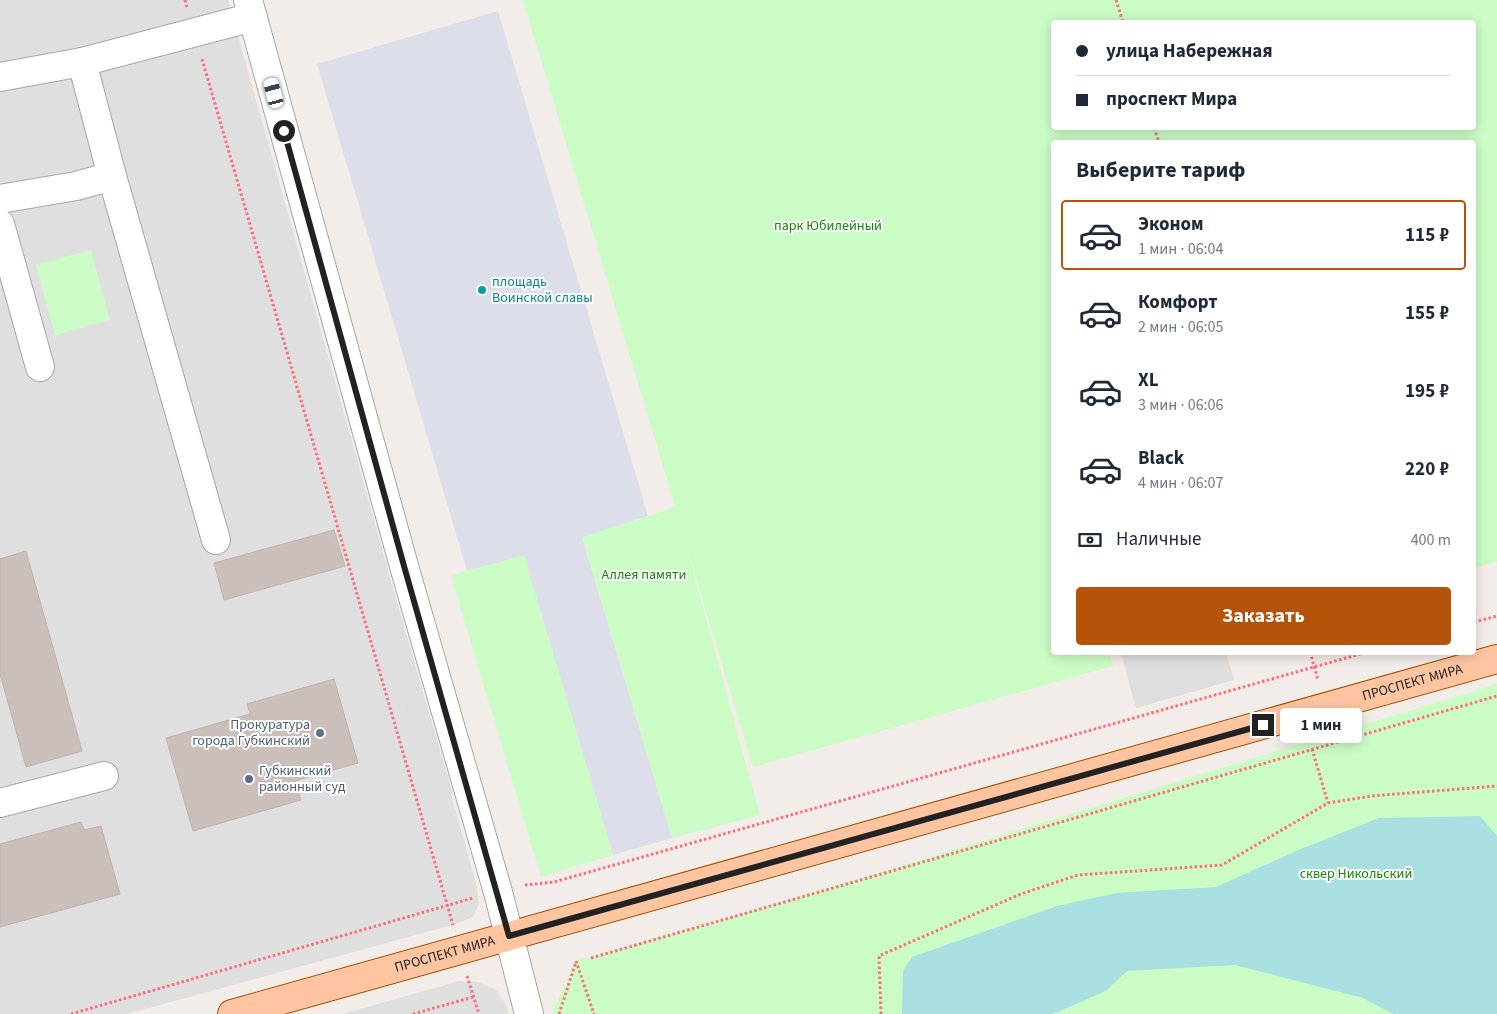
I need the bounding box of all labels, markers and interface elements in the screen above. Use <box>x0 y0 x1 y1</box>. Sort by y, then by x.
text: улица Набережная <box>1106 38 1273 65</box>
car <box>262 77 285 109</box>
text: проспект Мира <box>1106 86 1237 113</box>
route start <box>273 120 295 142</box>
text: Выберите тариф <box>1076 154 1246 186</box>
text: Эконом <box>1138 211 1204 238</box>
icon: car <box>1078 213 1123 258</box>
park label: парк Юбилейный <box>774 216 882 236</box>
text: 115 ₽ <box>1405 222 1449 249</box>
text: 1 мин · 06:04 <box>1138 238 1224 260</box>
place label: площадь Воинской славы <box>492 272 593 308</box>
marker: площадь Воинской славы <box>476 284 488 296</box>
text: Комфорт <box>1138 289 1218 316</box>
icon: car <box>1078 291 1123 336</box>
text: 155 ₽ <box>1405 300 1449 327</box>
text: 2 мин · 06:05 <box>1138 316 1224 338</box>
text: XL <box>1138 367 1159 394</box>
icon: car <box>1078 369 1123 414</box>
text: 195 ₽ <box>1405 378 1449 405</box>
text: 3 мин · 06:06 <box>1138 394 1224 416</box>
text: Black <box>1138 445 1184 472</box>
icon: car <box>1078 447 1123 492</box>
text: 220 ₽ <box>1405 456 1449 483</box>
text: 4 мин · 06:07 <box>1138 472 1224 494</box>
icon: cash <box>1076 526 1104 554</box>
text: Наличные <box>1116 526 1201 553</box>
text: 400 m <box>1411 529 1451 551</box>
park label: Аллея памяти <box>602 565 686 585</box>
button: Заказать <box>1076 587 1451 645</box>
street label: ПРОСПЕКТ МИРА <box>1360 659 1465 706</box>
callout: 1 мин <box>1280 708 1363 742</box>
route end <box>1252 714 1274 736</box>
text: 1 мин <box>1301 714 1341 736</box>
place label: Прокуратура города Губкинский <box>192 715 310 751</box>
marker: Прокуратура города Губкинский <box>314 727 326 739</box>
place label: Губкинский районный суд <box>259 761 346 797</box>
marker: Губкинский районный суд <box>243 773 255 785</box>
park label: сквер Никольский <box>1300 864 1412 884</box>
street label: ПРОСПЕКТ МИРА <box>392 931 498 978</box>

